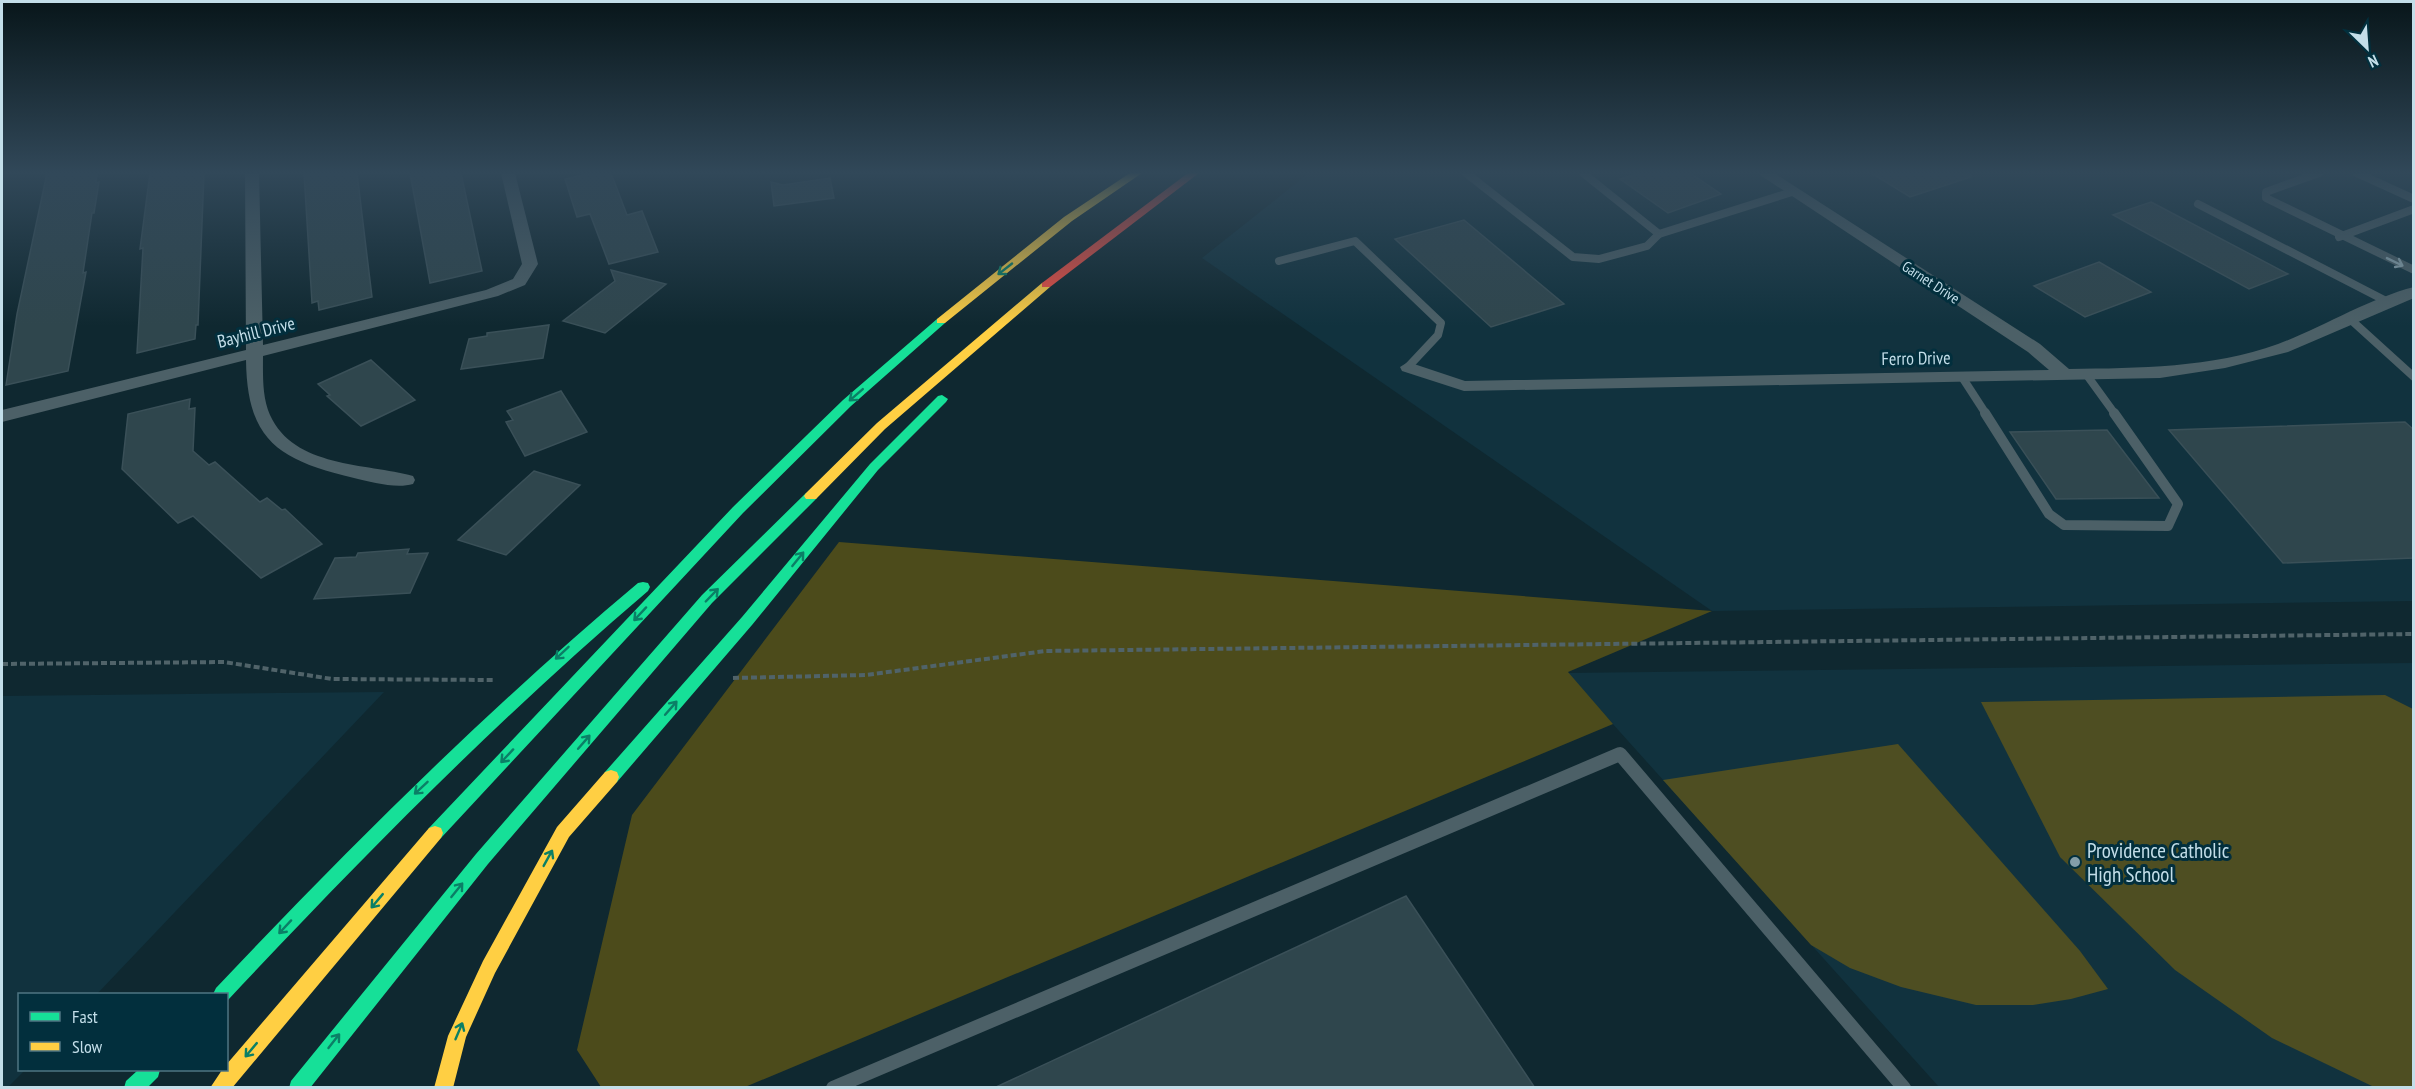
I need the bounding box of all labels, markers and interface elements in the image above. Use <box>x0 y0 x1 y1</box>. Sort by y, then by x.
north arrow <box>2337 18 2397 78</box>
text: N <box>2365 51 2381 72</box>
street label: Garnet Drive <box>1899 256 1963 308</box>
one-way arrow <box>2386 256 2404 268</box>
one-way arrow <box>997 263 1013 276</box>
street label: Bayhill Drive <box>215 311 297 353</box>
street label: Ferro Drive <box>1881 346 1951 370</box>
one-way arrow <box>849 388 864 402</box>
one-way arrow <box>791 552 805 567</box>
one-way arrow <box>705 587 719 602</box>
one-way arrow <box>633 606 647 621</box>
one-way arrow <box>555 646 570 661</box>
one-way arrow <box>664 701 678 716</box>
one-way arrow <box>577 735 591 750</box>
one-way arrow <box>500 749 514 764</box>
one-way arrow <box>413 780 428 795</box>
place label: Providence Catholic High School <box>2087 837 2230 888</box>
one-way arrow <box>542 850 554 867</box>
marker: Providence Catholic High School <box>2068 855 2082 869</box>
one-way arrow <box>450 883 464 898</box>
one-way arrow <box>370 893 383 909</box>
one-way arrow <box>278 920 292 935</box>
legend <box>18 993 228 1071</box>
text: Fast <box>72 1005 98 1028</box>
one-way arrow <box>454 1023 465 1041</box>
one-way arrow <box>328 1034 340 1050</box>
text: Slow <box>72 1035 103 1058</box>
one-way arrow <box>244 1042 257 1058</box>

